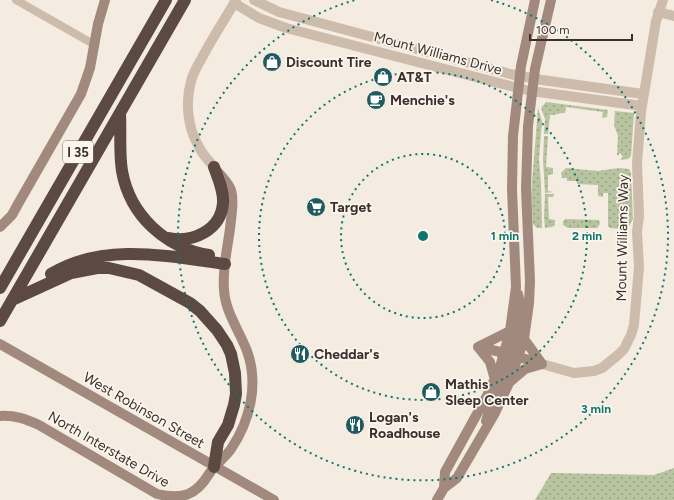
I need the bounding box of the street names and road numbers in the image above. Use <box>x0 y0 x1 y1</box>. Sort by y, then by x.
street label: Mount Williams Drive <box>372 28 504 79</box>
road number: I 35 <box>63 141 93 163</box>
street label: Mount Williams Way <box>613 174 632 302</box>
street label: West Robinson Street <box>80 369 207 452</box>
street label: North Interstate Drive <box>45 408 173 491</box>

